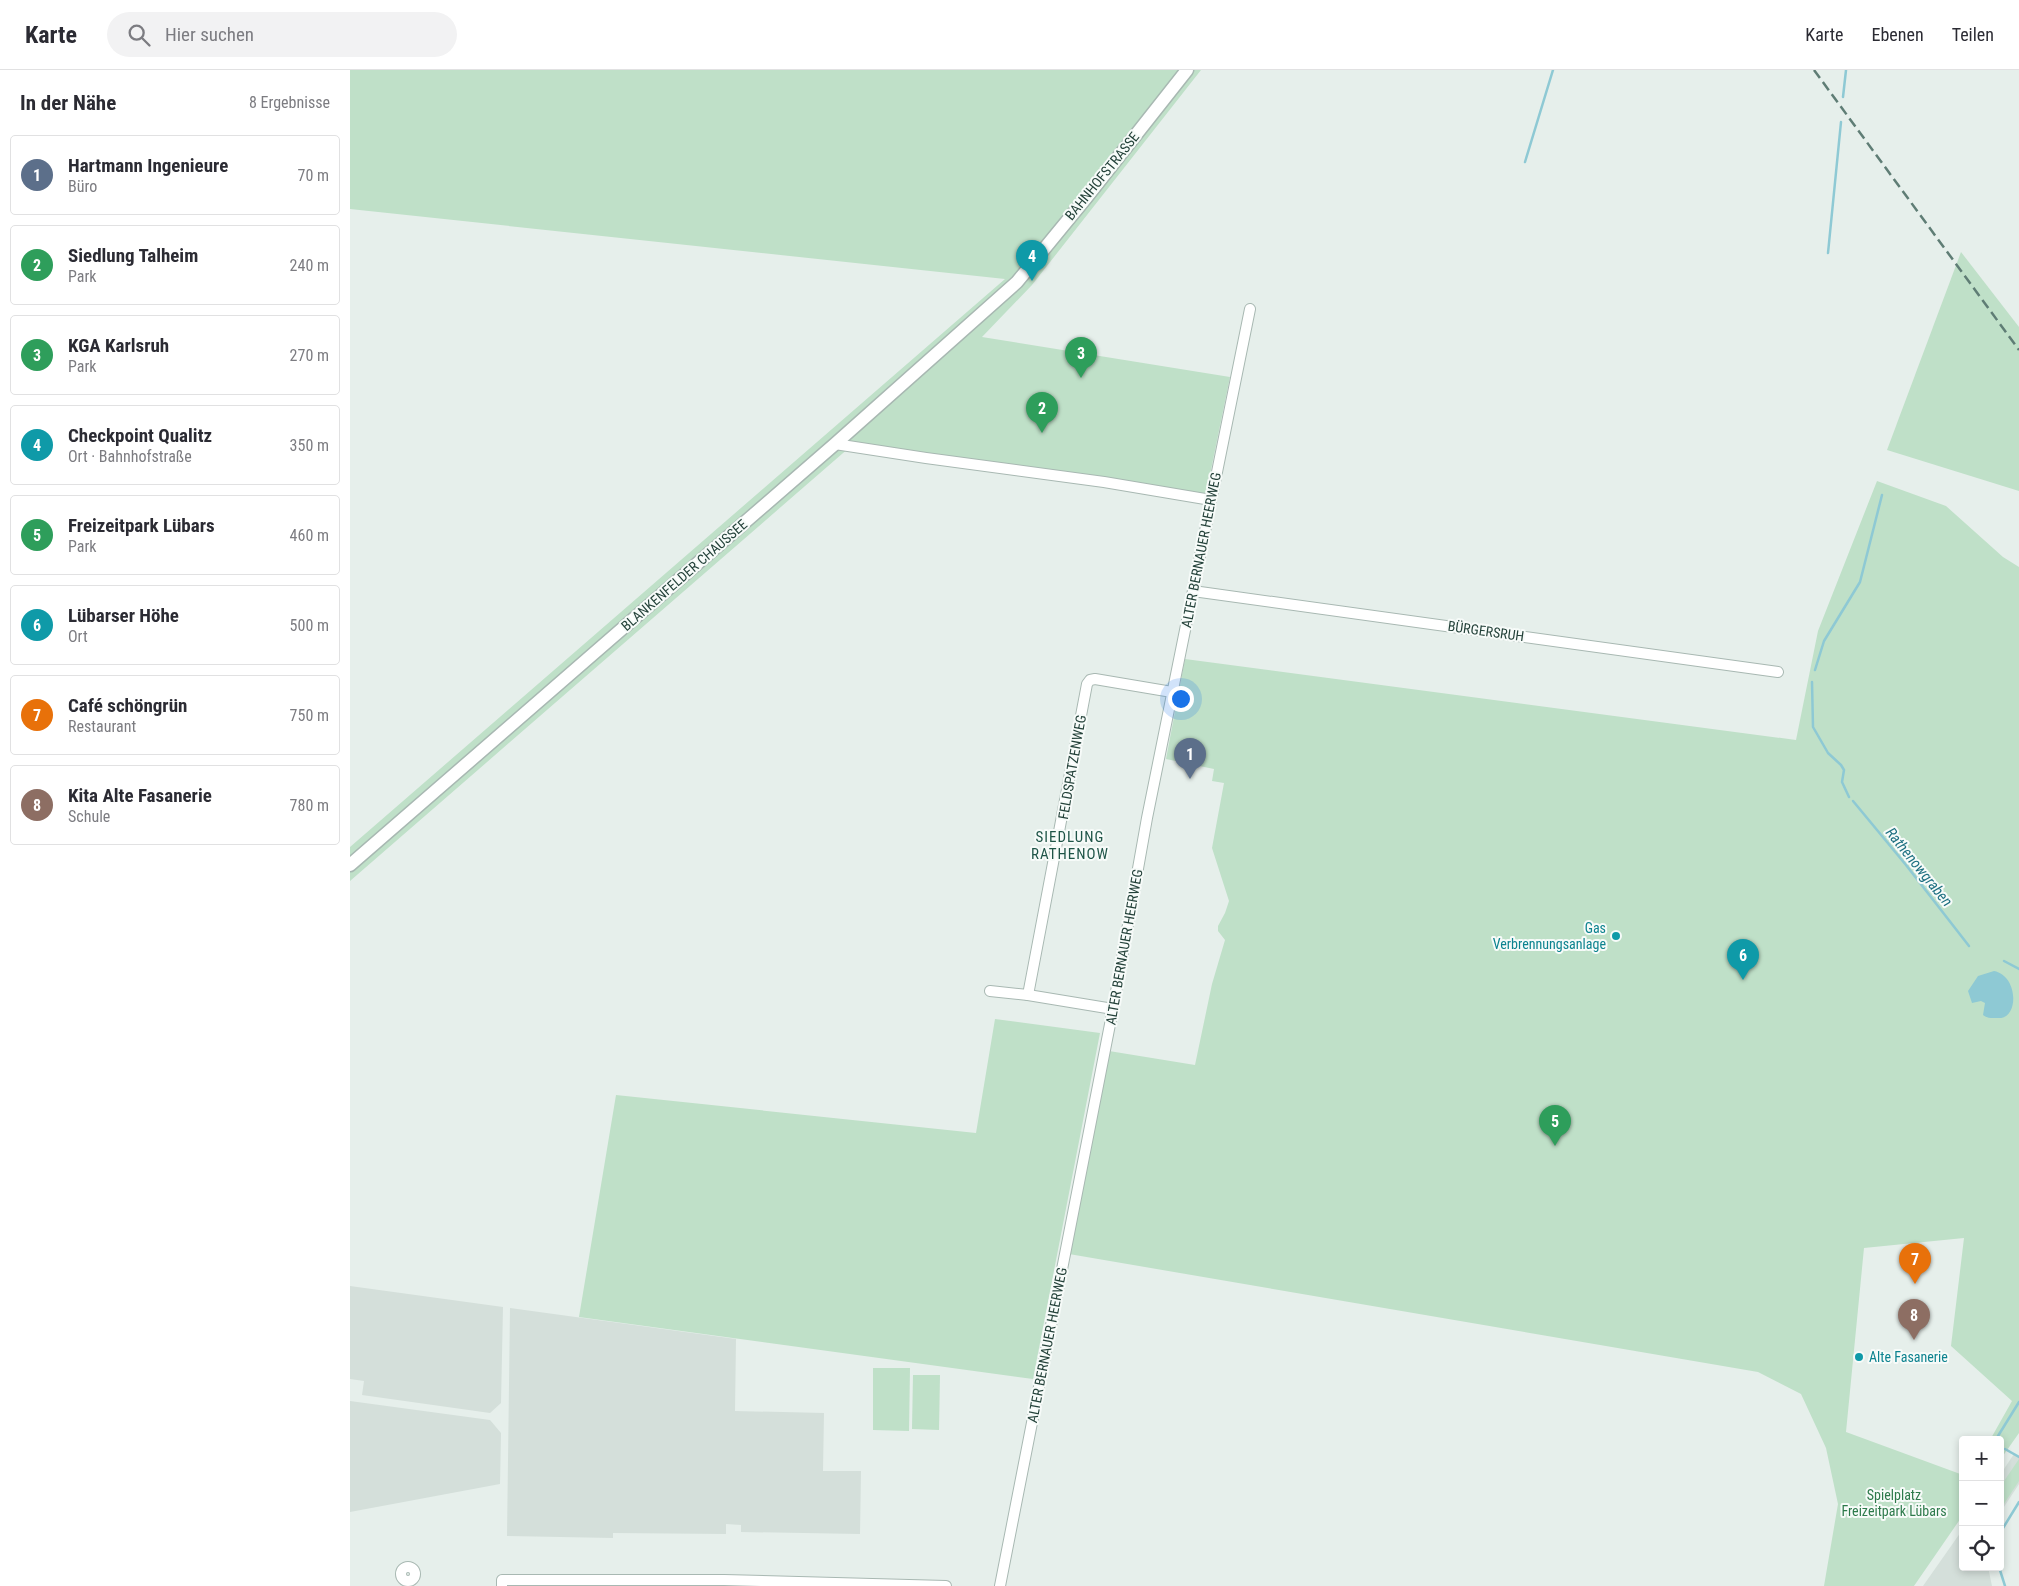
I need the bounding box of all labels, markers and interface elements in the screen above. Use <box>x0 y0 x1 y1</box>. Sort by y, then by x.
search box <box>107 12 457 57</box>
text: Karte <box>25 21 77 49</box>
icon: search <box>125 21 153 49</box>
text: Hier suchen <box>165 23 254 46</box>
text: Karte <box>1805 24 1844 45</box>
text: Ebenen <box>1872 24 1924 45</box>
text: Teilen <box>1952 24 1994 45</box>
text: In der Nähe <box>20 91 116 115</box>
text: 8 Ergebnisse <box>249 93 330 112</box>
street label: BAHNHOFSTRASSE <box>1062 129 1142 223</box>
text: Hartmann Ingenieure <box>68 154 228 177</box>
text: 1 <box>33 166 41 185</box>
text: 70 m <box>297 166 329 185</box>
text: Büro <box>68 177 97 196</box>
pin: 4 <box>1016 240 1048 281</box>
text: Siedlung Talheim <box>68 244 198 267</box>
text: 2 <box>33 256 41 275</box>
text: 240 m <box>290 256 329 275</box>
text: Park <box>68 267 97 286</box>
text: KGA Karlsruh <box>68 334 169 357</box>
pin: 3 <box>1065 337 1097 378</box>
text: 3 <box>33 346 41 365</box>
text: 270 m <box>290 346 329 365</box>
text: Park <box>68 357 97 376</box>
pin: 2 <box>1026 392 1058 433</box>
text: Checkpoint Qualitz <box>68 424 212 447</box>
text: 4 <box>33 436 41 455</box>
text: 350 m <box>290 436 329 455</box>
text: Ort · Bahnhofstraße <box>68 447 192 466</box>
street label: ALTER BERNAUER HEERWEG <box>1178 471 1224 629</box>
text: Freizeitpark Lübars <box>68 514 215 537</box>
street label: BLANKENFELDER CHAUSSEE <box>618 516 750 634</box>
text: 5 <box>33 526 41 545</box>
text: 460 m <box>290 526 329 545</box>
text: Park <box>68 537 97 556</box>
text: Lübarser Höhe <box>68 604 179 627</box>
text: 6 <box>33 616 41 635</box>
text: 500 m <box>290 616 329 635</box>
street label: BÜRGERSRUH <box>1447 618 1525 644</box>
text: Ort <box>68 627 88 646</box>
your location <box>1168 686 1194 712</box>
text: Café schöngrün <box>68 694 187 717</box>
text: 7 <box>33 706 41 725</box>
text: 750 m <box>290 706 329 725</box>
street label: FELDSPATZENWEG <box>1055 714 1089 820</box>
text: Restaurant <box>68 717 136 736</box>
pin: 1 <box>1174 738 1206 779</box>
text: Kita Alte Fasanerie <box>68 784 212 807</box>
text: 8 <box>33 796 41 815</box>
text: 780 m <box>290 796 329 815</box>
text: Schule <box>68 807 110 826</box>
water label: Rathenowgraben <box>1882 824 1956 910</box>
district label: SIEDLUNG RATHENOW <box>1031 828 1109 863</box>
street label: ALTER BERNAUER HEERWEG <box>1102 868 1146 1026</box>
place label: Gas Verbrennungsanlage <box>1493 920 1606 952</box>
marker: Gas Verbrennungsanlage <box>1610 930 1622 942</box>
pin: 6 <box>1727 939 1759 980</box>
pin: 5 <box>1539 1105 1571 1146</box>
pin: 7 <box>1899 1243 1931 1284</box>
street label: ALTER BERNAUER HEERWEG <box>1024 1266 1070 1424</box>
pin: 8 <box>1898 1299 1930 1340</box>
place label: Alte Fasanerie <box>1869 1349 1948 1365</box>
marker: Alte Fasanerie <box>1853 1351 1865 1363</box>
map controls <box>1959 1436 2004 1571</box>
button: + <box>1959 1436 2004 1481</box>
button: − <box>1959 1481 2004 1526</box>
park label: Spielplatz Freizeitpark Lübars <box>1841 1487 1947 1519</box>
button: locate <box>1959 1526 2004 1571</box>

